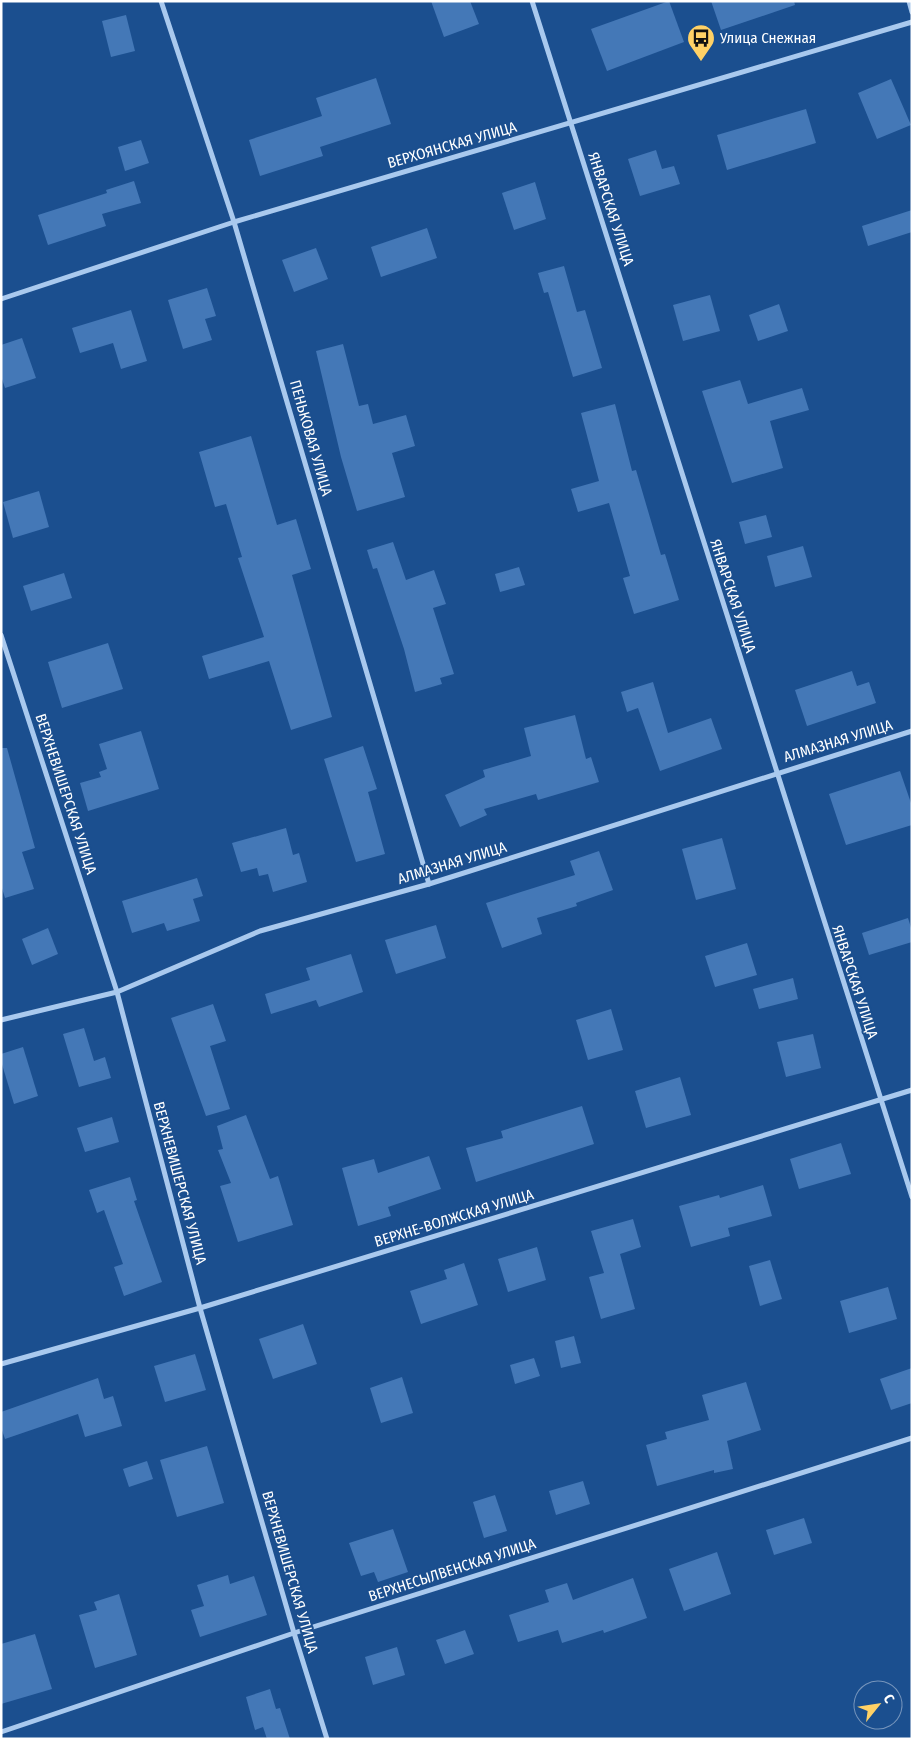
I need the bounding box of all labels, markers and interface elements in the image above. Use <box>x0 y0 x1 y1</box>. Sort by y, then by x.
bus stop icon: Улица Снежная <box>686 23 716 62</box>
place label: Улица Снежная <box>719 29 816 47</box>
street label: ВЕРХОЯНСКАЯ УЛИЦА <box>385 118 519 172</box>
street label: ЯНВАРСКАЯ УЛИЦА <box>584 150 638 268</box>
street label: ПЕНЬКОВАЯ УЛИЦА <box>286 378 336 498</box>
street label: ЯНВАРСКАЯ УЛИЦА <box>706 537 760 655</box>
street label: ВЕРХНЕВИШЕРСКАЯ УЛИЦА <box>32 711 101 877</box>
street label: АЛМАЗНАЯ УЛИЦА <box>781 716 895 766</box>
street label: АЛМАЗНАЯ УЛИЦА <box>395 838 509 888</box>
street label: ЯНВАРСКАЯ УЛИЦА <box>828 923 882 1041</box>
street label: ВЕРХНЕВИШЕРСКАЯ УЛИЦА <box>150 1100 210 1266</box>
street label: ВЕРХНЕ-ВОЛЖСКАЯ УЛИЦА <box>372 1185 536 1251</box>
street label: ВЕРХНЕВИШЕРСКАЯ УЛИЦА <box>258 1489 322 1655</box>
street label: ВЕРХНЕСЫЛВЕНСКАЯ УЛИЦА <box>366 1534 538 1606</box>
north arrow <box>853 1680 903 1730</box>
text: С <box>880 1691 898 1707</box>

